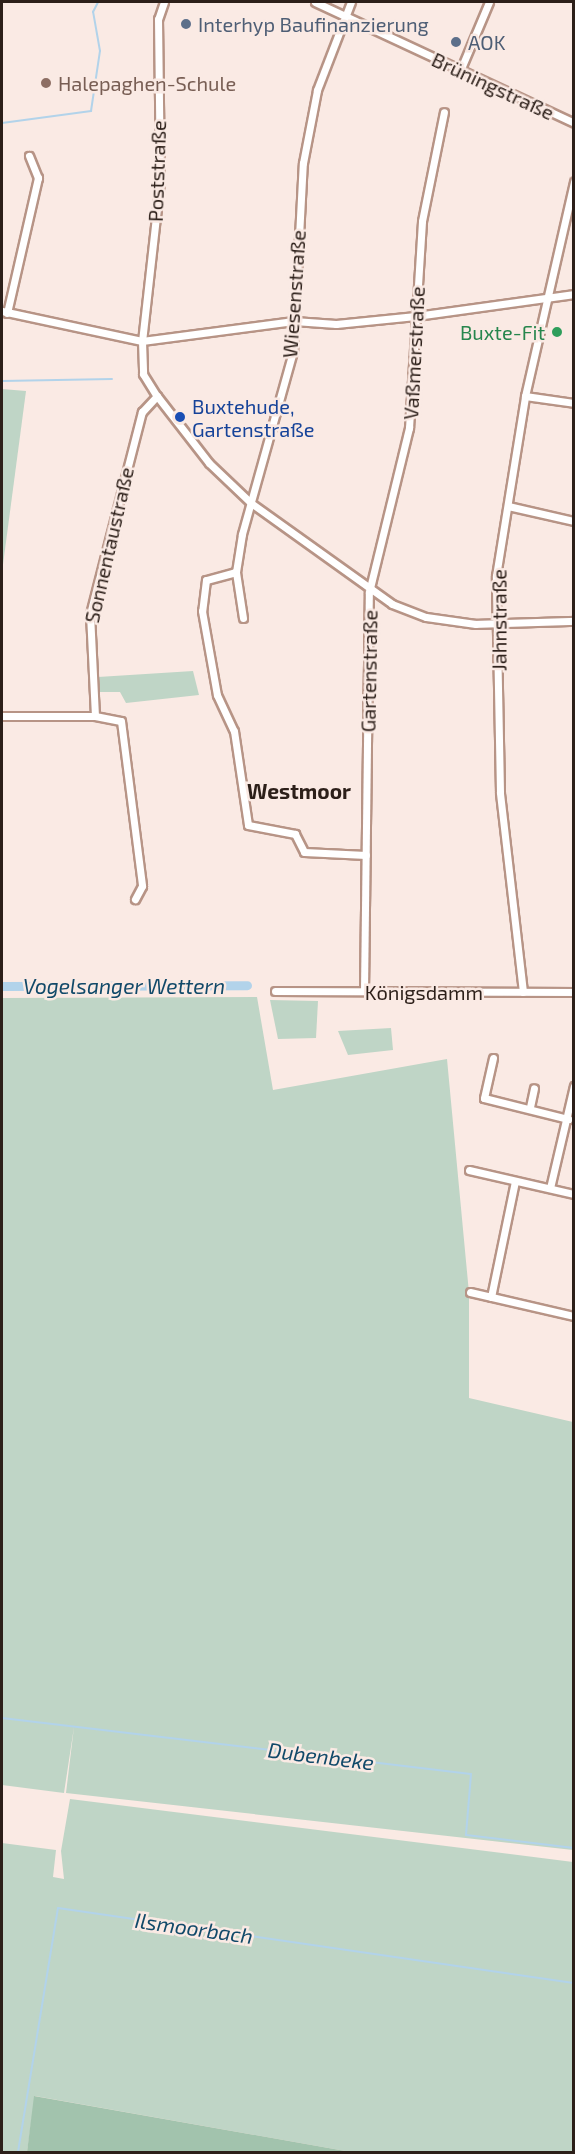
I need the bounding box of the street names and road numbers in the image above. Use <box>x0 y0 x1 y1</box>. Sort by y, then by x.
street label: Brüningstraße <box>428 47 558 125</box>
street label: Poststraße <box>143 120 171 222</box>
street label: Wiesenstraße <box>278 229 310 359</box>
street label: Vaßmerstraße <box>399 286 429 420</box>
street label: Sonnentaustraße <box>79 465 139 625</box>
street label: Jahnstraße <box>487 569 511 671</box>
street label: Gartenstraße <box>356 610 382 732</box>
street label: Königsdamm <box>365 980 483 1004</box>

